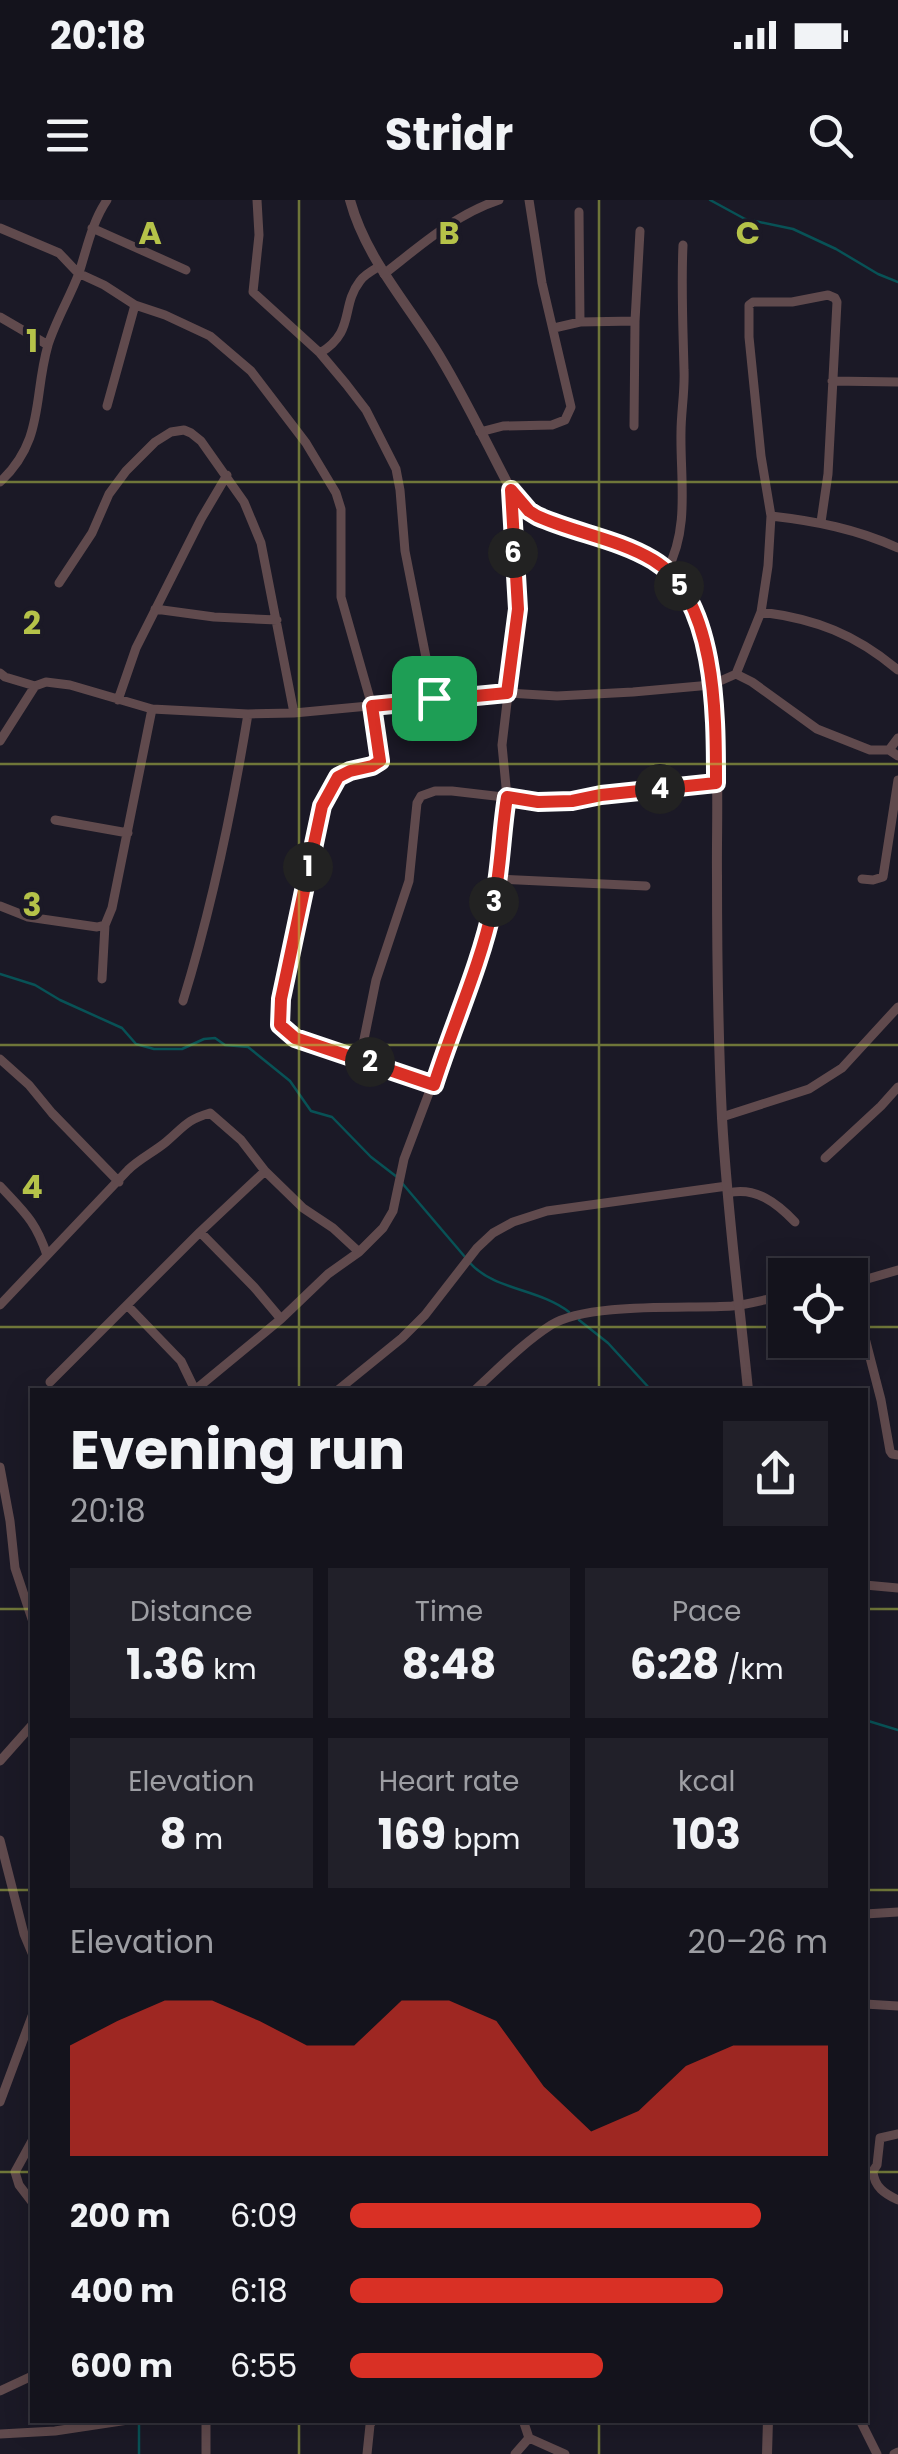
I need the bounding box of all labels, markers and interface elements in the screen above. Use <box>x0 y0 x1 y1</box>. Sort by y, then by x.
text: 20:18 <box>50 9 146 62</box>
text: Stridr <box>385 103 513 166</box>
icon: menu <box>40 108 95 163</box>
icon: search <box>803 108 858 163</box>
text: A <box>138 210 162 255</box>
text: B <box>438 210 460 255</box>
text: C <box>736 210 760 255</box>
text: 1 <box>26 318 38 363</box>
pin: 6 <box>488 528 538 578</box>
text: 6 <box>504 533 522 572</box>
pin: 5 <box>654 561 704 611</box>
text: 5 <box>670 566 688 605</box>
text: 2 <box>23 600 41 645</box>
pin <box>392 656 477 741</box>
icon: arrive <box>407 671 462 726</box>
pin: 4 <box>635 764 685 814</box>
text: 4 <box>651 769 669 808</box>
pin: 1 <box>283 842 333 892</box>
text: 1 <box>303 847 313 886</box>
pin: 3 <box>469 877 519 927</box>
text: 3 <box>22 882 42 927</box>
text: 3 <box>486 882 502 921</box>
pin: 2 <box>345 1037 395 1087</box>
text: 2 <box>362 1042 378 1081</box>
text: 4 <box>21 1164 43 1209</box>
map controls <box>768 1258 868 1358</box>
button: locate <box>768 1258 868 1358</box>
text: Evening run <box>70 1411 405 1488</box>
button: share <box>723 1421 828 1526</box>
text: 20:18 <box>70 1488 146 1533</box>
text: Distance <box>130 1592 253 1631</box>
text: Time <box>415 1592 483 1631</box>
text: Pace <box>672 1592 741 1631</box>
text: 1.36 <box>126 1635 206 1694</box>
text: 8:48 <box>402 1635 496 1694</box>
text: 6:28 <box>630 1635 720 1694</box>
text: km <box>206 1650 257 1689</box>
text: /km <box>720 1650 784 1689</box>
text: Elevation <box>128 1762 254 1801</box>
text: Heart rate <box>379 1762 519 1801</box>
text: kcal <box>678 1762 735 1801</box>
text: 8 <box>160 1805 187 1864</box>
text: 169 <box>378 1805 446 1864</box>
text: 103 <box>672 1805 741 1864</box>
text: m <box>187 1820 223 1859</box>
text: bpm <box>446 1820 520 1859</box>
text: Elevation <box>70 1919 214 1964</box>
text: 20–26 m <box>688 1919 828 1964</box>
text: 200 m <box>70 2193 171 2238</box>
text: 6:09 <box>230 2193 297 2238</box>
text: 400 m <box>70 2268 174 2313</box>
text: 6:18 <box>230 2268 288 2313</box>
text: 600 m <box>70 2343 173 2388</box>
text: 6:55 <box>230 2343 297 2388</box>

